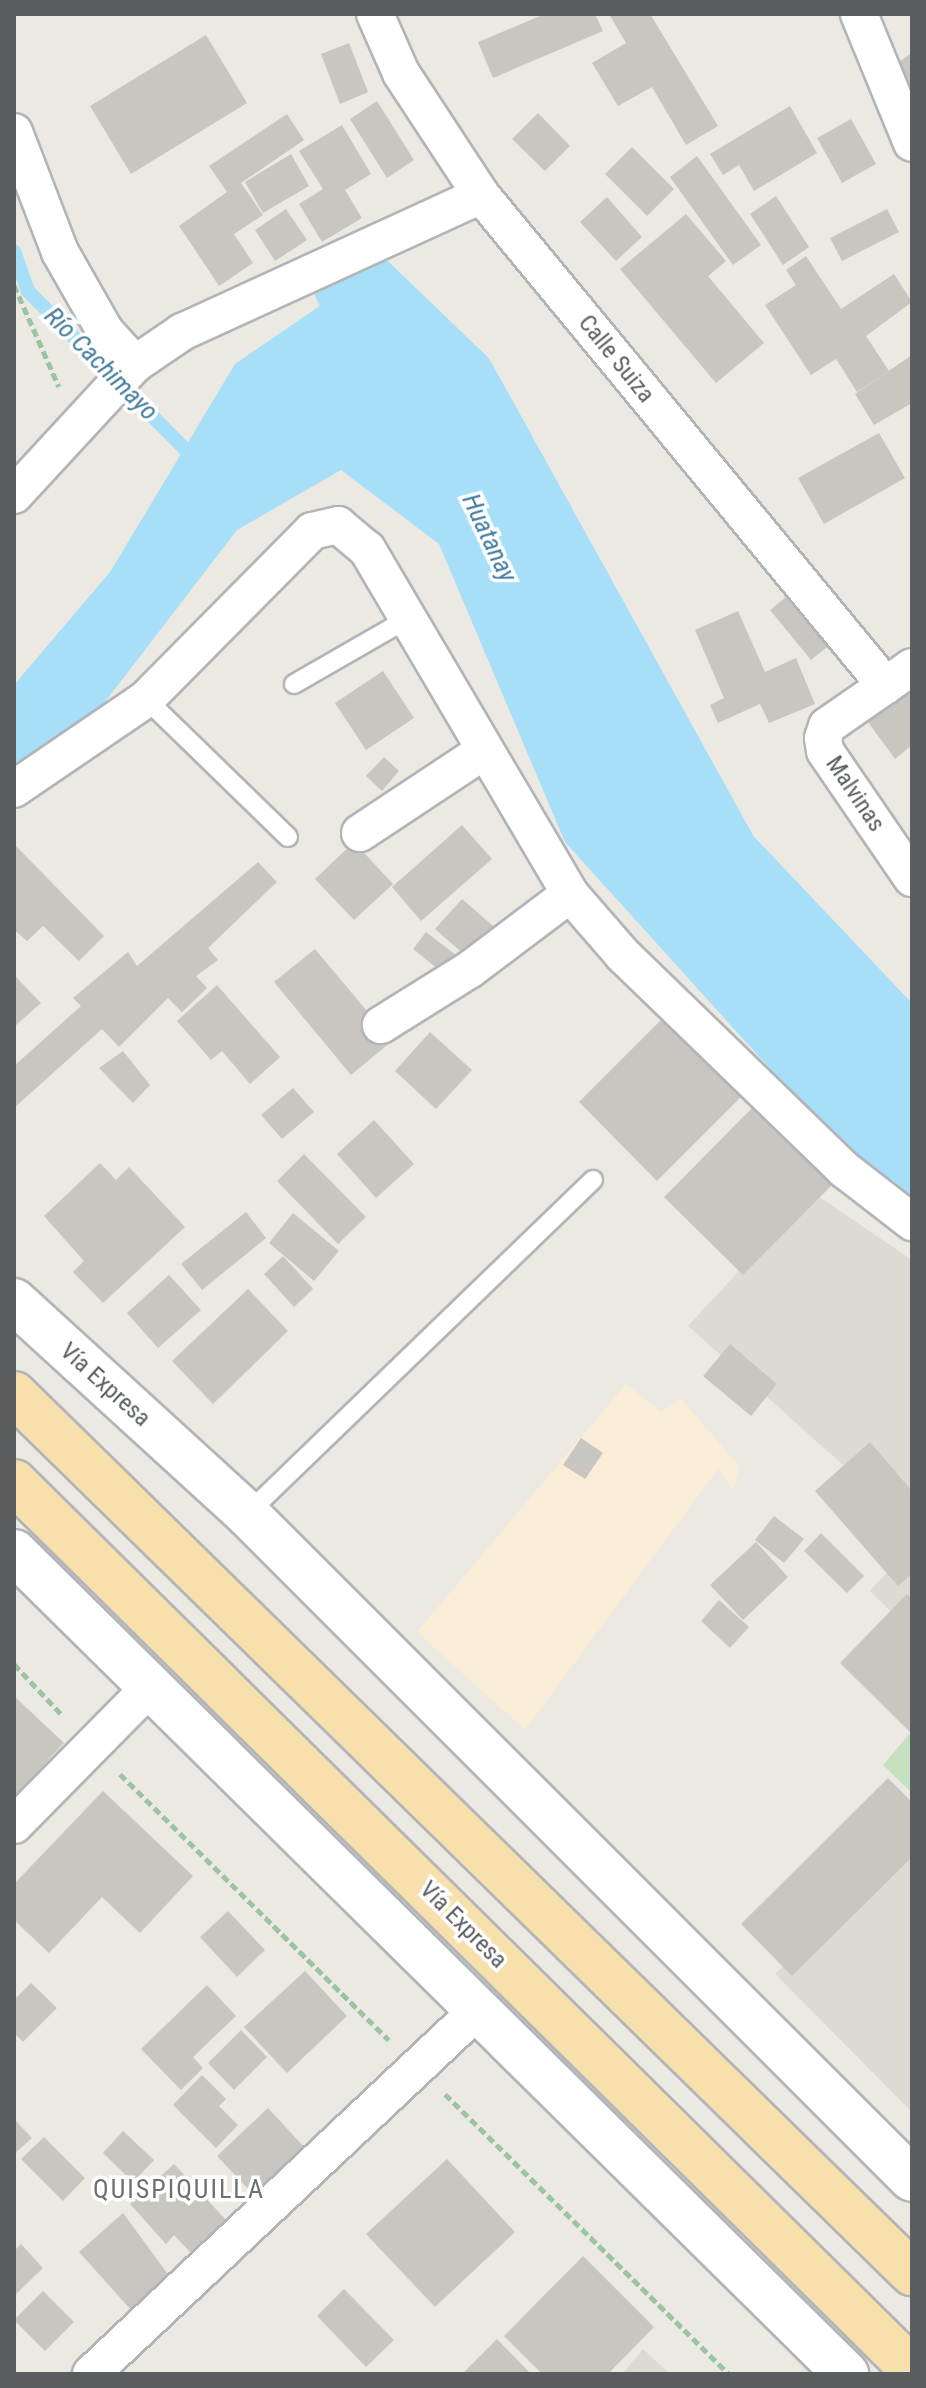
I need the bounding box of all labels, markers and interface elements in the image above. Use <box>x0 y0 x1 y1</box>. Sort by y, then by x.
water label: Río Cachimayo <box>38 301 164 427</box>
street label: Calle Suiza <box>572 309 660 409</box>
water label: Huatanay <box>455 489 523 587</box>
street label: Malvinas <box>819 751 891 837</box>
street label: Vía Expresa <box>54 1337 156 1433</box>
street label: Vía Expresa <box>414 1876 512 1974</box>
district label: QUISPIQUILLA <box>93 2174 265 2206</box>

